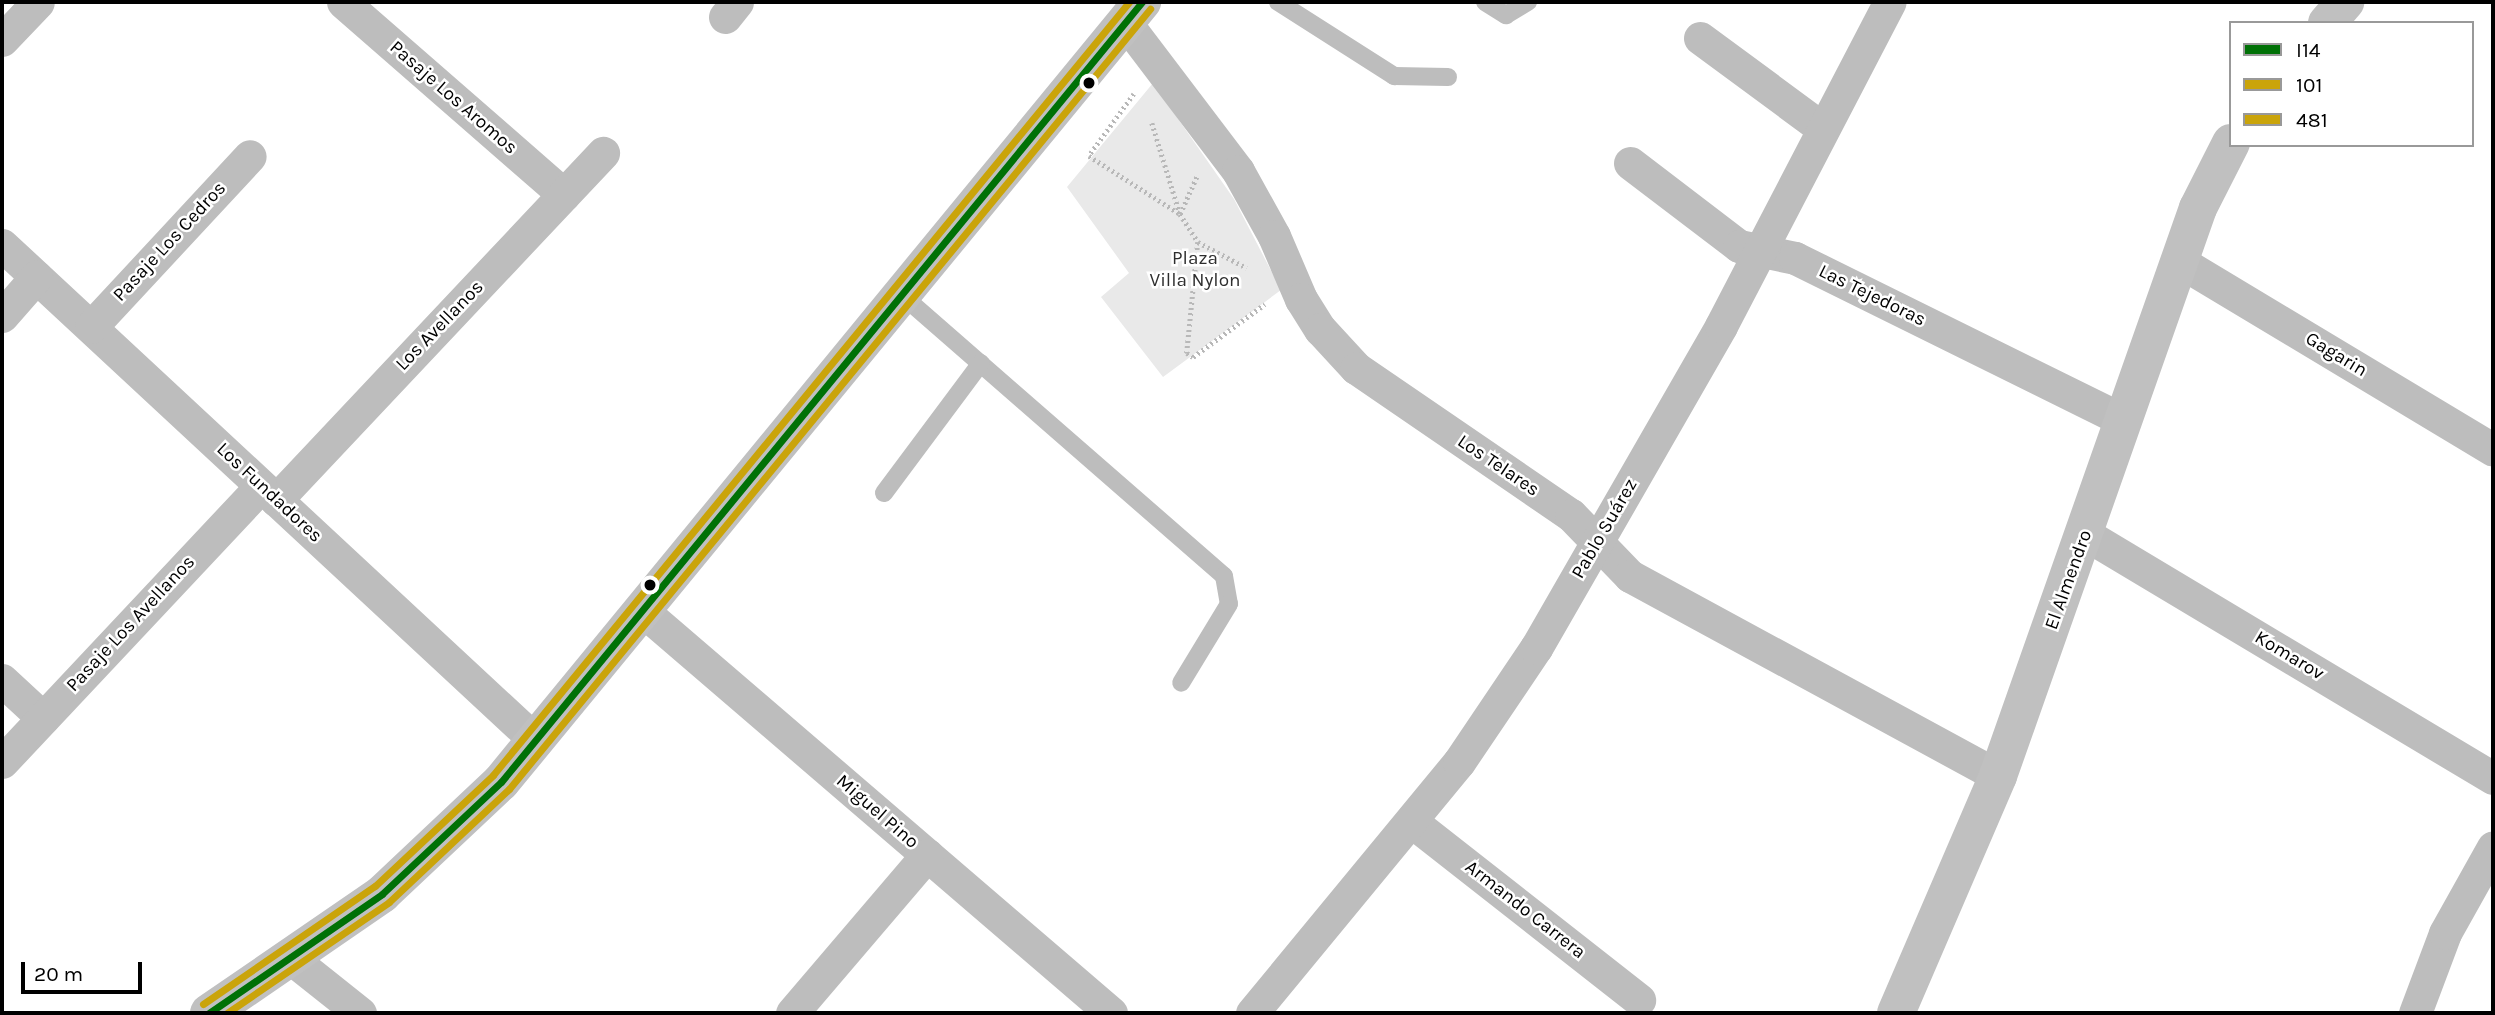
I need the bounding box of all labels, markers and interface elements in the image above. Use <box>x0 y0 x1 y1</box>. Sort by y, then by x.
legend <box>2229 21 2474 147</box>
street label: Pasaje Los Aromos <box>384 36 522 160</box>
text: I14 <box>2296 38 2321 62</box>
text: 101 <box>2296 73 2322 97</box>
unlabelled marker <box>1082 76 1096 90</box>
text: 481 <box>2296 108 2328 132</box>
street label: Pasaje Los Cedros <box>109 177 231 307</box>
park label: Plaza Villa Nylon <box>1150 248 1240 292</box>
street label: Las Tejedoras <box>1815 260 1929 332</box>
street label: Los Avellanos <box>391 276 489 376</box>
street label: Gagarin <box>2301 328 2371 382</box>
street label: Los Telares <box>1453 430 1543 502</box>
street label: Los Fundadores <box>211 438 327 548</box>
street label: Pablo Suárez <box>1567 475 1643 583</box>
street label: El Almendro <box>2040 527 2098 633</box>
street label: Pasaje Los Avellanos <box>62 551 200 697</box>
unlabelled marker <box>643 578 657 592</box>
street label: Komarov <box>2250 626 2328 686</box>
street label: Miguel Pino <box>831 770 923 854</box>
street label: Armando Carrera <box>1460 856 1590 964</box>
scale bar <box>24 948 145 992</box>
text: 20 m <box>34 962 83 986</box>

